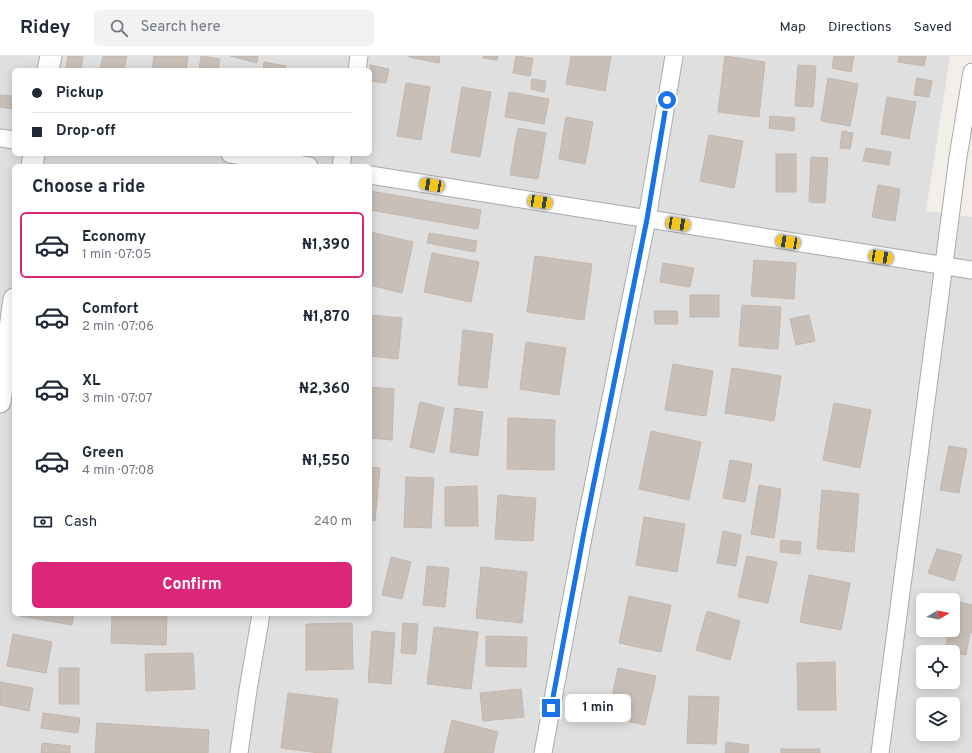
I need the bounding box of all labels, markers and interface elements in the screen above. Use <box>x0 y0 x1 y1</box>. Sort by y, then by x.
search box <box>94 10 374 46</box>
text: Ridey <box>20 16 70 40</box>
icon: search <box>108 17 130 39</box>
text: Search here <box>140 18 221 37</box>
text: Map <box>780 19 806 36</box>
text: Directions <box>828 19 892 36</box>
text: Saved <box>914 19 952 36</box>
text: Pickup <box>56 84 104 103</box>
route start <box>658 91 676 109</box>
text: Drop-off <box>56 122 116 141</box>
text: Choose a ride <box>32 176 145 199</box>
car <box>419 177 445 193</box>
car <box>527 194 553 210</box>
car <box>665 216 691 232</box>
icon: car <box>34 227 70 263</box>
text: Economy <box>82 228 146 247</box>
car <box>775 234 801 250</box>
text: ₦1,390 <box>302 236 350 255</box>
text: 1 min · 07:05 <box>82 247 151 263</box>
car <box>868 249 894 265</box>
icon: car <box>34 299 70 335</box>
text: Comfort <box>82 300 139 319</box>
text: ₦1,870 <box>303 308 350 327</box>
text: 2 min · 07:06 <box>82 319 154 335</box>
icon: car <box>34 371 70 407</box>
text: XL <box>82 372 100 391</box>
text: ₦2,360 <box>299 380 350 399</box>
text: 3 min · 07:07 <box>82 391 153 407</box>
icon: car <box>34 443 70 479</box>
text: Green <box>82 444 124 463</box>
text: ₦1,550 <box>302 452 350 471</box>
text: 4 min · 07:08 <box>82 463 154 479</box>
icon: cash <box>32 511 54 533</box>
text: Cash <box>64 513 97 532</box>
text: 240 m <box>314 514 352 530</box>
button: Confirm <box>32 562 352 608</box>
north arrow <box>916 593 960 637</box>
map controls <box>916 593 960 741</box>
button: locate <box>916 645 960 689</box>
callout: 1 min <box>565 694 631 722</box>
button: layers <box>916 697 960 741</box>
route end <box>542 699 560 717</box>
text: 1 min <box>582 700 614 716</box>

